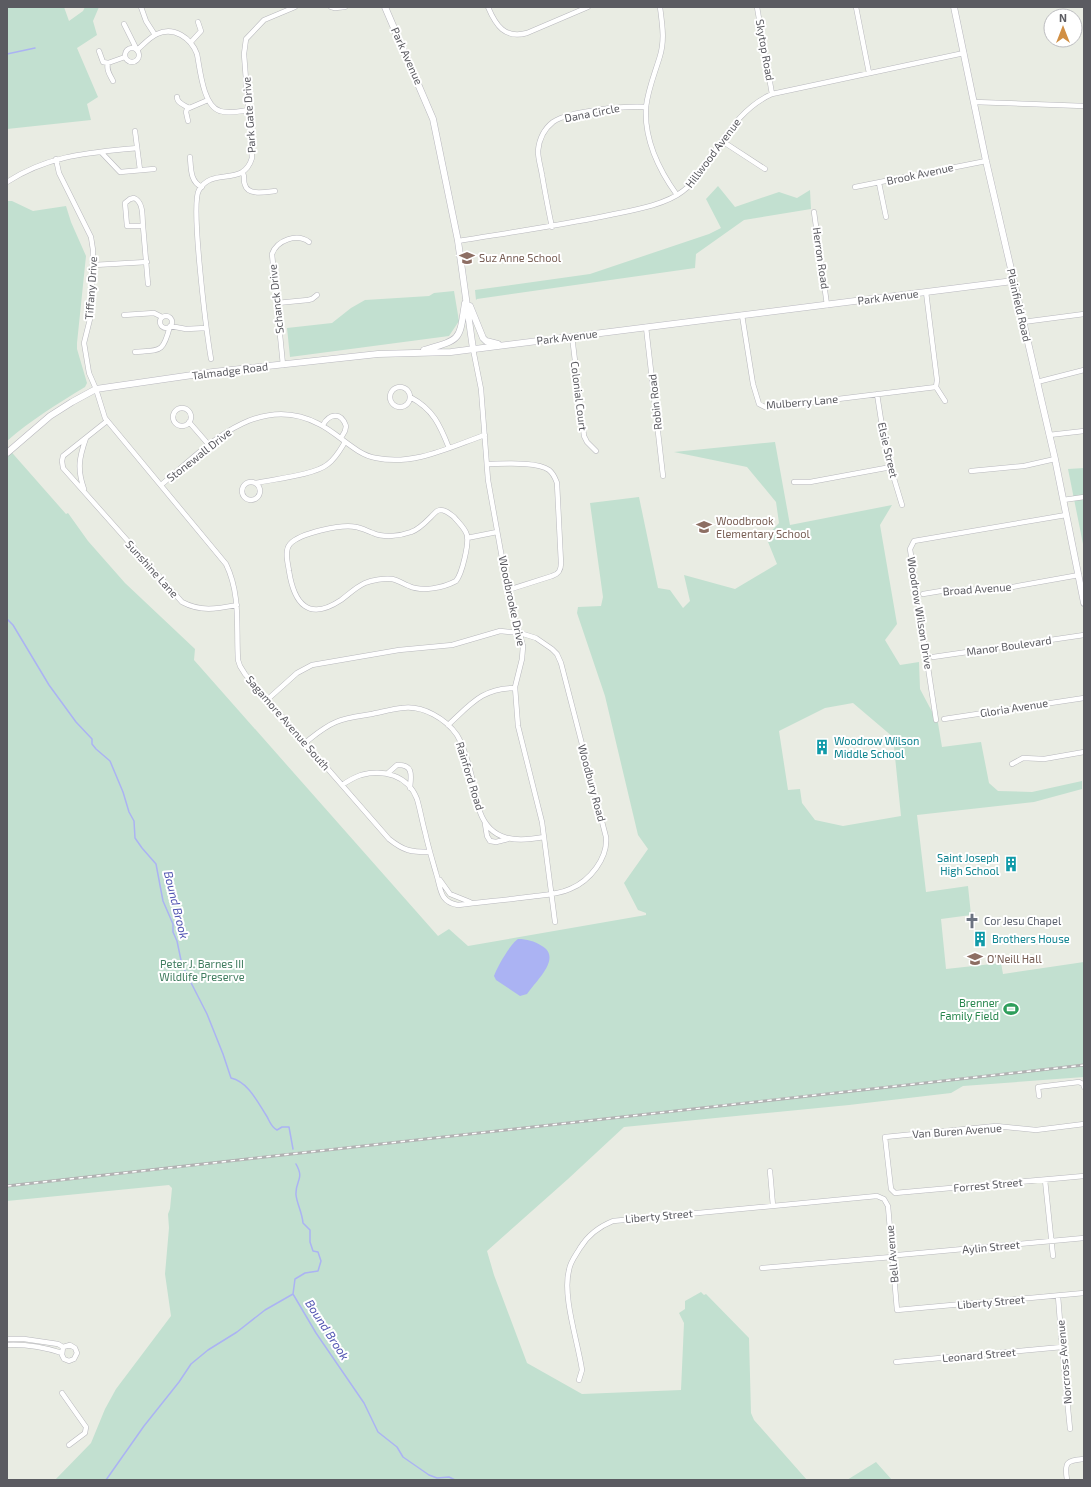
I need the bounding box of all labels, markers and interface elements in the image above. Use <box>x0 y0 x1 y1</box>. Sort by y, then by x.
north arrow <box>1043 8 1083 48</box>
text: N <box>1059 11 1067 24</box>
street label: Skytop Road <box>754 18 777 82</box>
street label: Park Avenue <box>389 25 426 87</box>
street label: Park Gate Drive <box>239 76 258 154</box>
street label: Dana Circle <box>563 101 621 124</box>
street label: Hillwood Avenue <box>682 115 743 190</box>
street label: Brook Avenue <box>885 160 955 187</box>
street label: Herron Road <box>811 226 832 290</box>
school or university icon: Suz Anne School <box>458 249 476 267</box>
place label: Suz Anne School <box>479 251 562 264</box>
street label: Tiffany Drive <box>82 256 99 320</box>
street label: Schanck Drive <box>265 264 286 334</box>
street label: Plainfield Road <box>1005 267 1034 343</box>
street label: Park Avenue <box>857 286 919 307</box>
street label: Park Avenue <box>536 326 598 347</box>
street label: Talmadge Road <box>191 359 269 382</box>
street label: Colonial Court <box>569 360 590 431</box>
street label: Robin Road <box>645 373 664 431</box>
street label: Mulberry Lane <box>765 392 839 411</box>
street label: Elsie Street <box>876 421 901 479</box>
street label: Stonewall Drive <box>164 425 234 484</box>
place label: Woodbrook Elementary School <box>716 514 810 540</box>
school or university icon: Woodbrook Elementary School <box>695 518 713 536</box>
street label: Sunshine Lane <box>123 537 181 600</box>
street label: Woodbrooke Drive <box>497 555 528 647</box>
street label: Woodrow Wilson Drive <box>905 556 936 670</box>
street label: Broad Avenue <box>942 580 1012 597</box>
street label: Manor Boulevard <box>966 633 1052 658</box>
street label: Sagamore Avenue South <box>244 673 333 773</box>
street label: Gloria Avenue <box>979 696 1049 719</box>
place label: Woodrow Wilson Middle School <box>834 734 919 760</box>
building icon: Woodrow Wilson Middle School <box>813 738 831 756</box>
street label: Rainford Road <box>454 740 487 812</box>
street label: Woodbury Road <box>576 743 609 823</box>
place label: Saint Joseph High School <box>937 851 1000 877</box>
building icon: Saint Joseph High School <box>1002 855 1020 873</box>
water label: Bound Brook <box>162 869 192 940</box>
church icon: Cor Jesu Chapel <box>963 912 981 930</box>
place label: Cor Jesu Chapel <box>984 914 1062 927</box>
building icon: Brothers House <box>971 930 989 948</box>
place label: Brothers House <box>992 932 1070 945</box>
school or university icon: O'Neill Hall <box>966 950 984 968</box>
place label: O'Neill Hall <box>987 952 1042 965</box>
park label: Peter J. Barnes III Wildlife Preserve <box>159 957 245 983</box>
place label: Brenner Family Field <box>940 996 1000 1022</box>
sports icon: Brenner Family Field <box>1002 1000 1020 1018</box>
street label: Van Buren Avenue <box>912 1121 1002 1140</box>
street label: Forrest Street <box>953 1175 1023 1194</box>
street label: Liberty Street <box>625 1206 693 1225</box>
street label: Bell Avenue <box>882 1224 901 1284</box>
street label: Aylin Street <box>962 1238 1020 1255</box>
street label: Liberty Street <box>957 1292 1025 1311</box>
water label: Bound Brook <box>303 1297 353 1362</box>
street label: Norcross Avenue <box>1053 1319 1074 1405</box>
street label: Leonard Street <box>942 1345 1016 1364</box>

